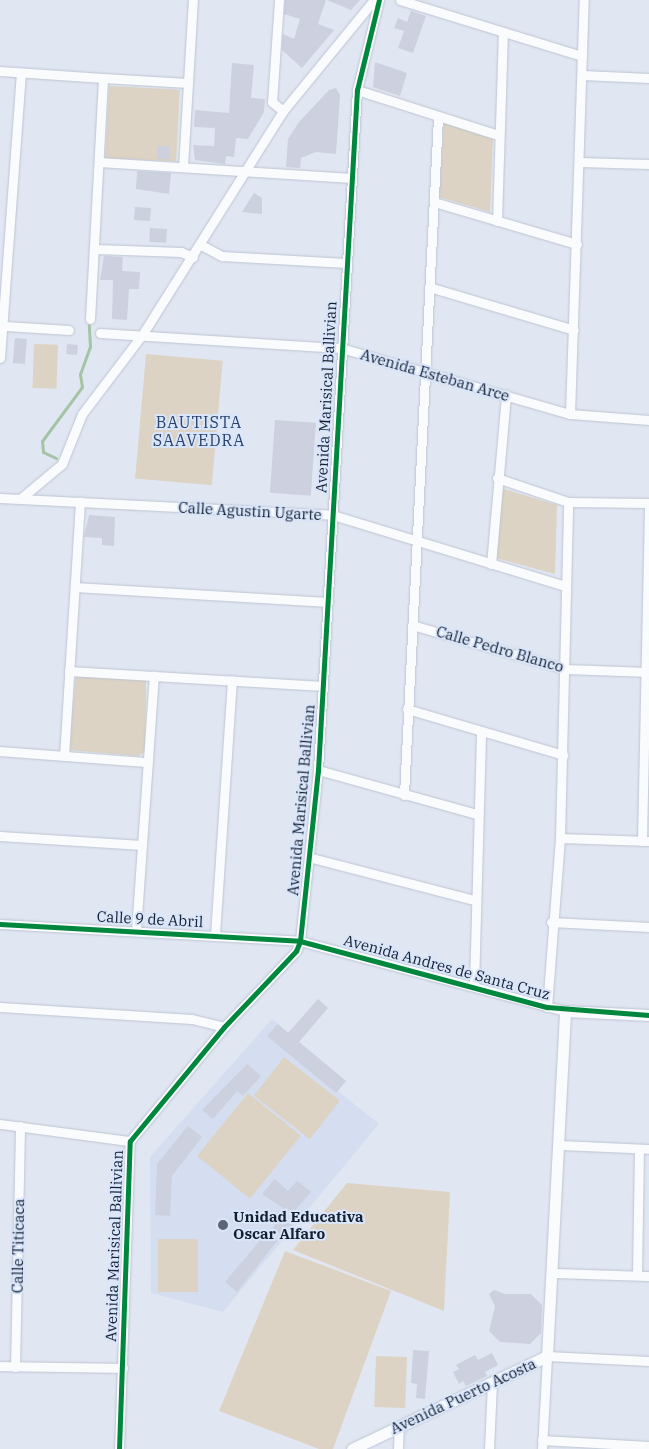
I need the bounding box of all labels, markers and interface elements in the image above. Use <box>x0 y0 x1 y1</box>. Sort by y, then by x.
street label: Avenida Marisical Ballivian <box>312 301 340 493</box>
street label: Avenida Esteban Arce <box>358 345 512 405</box>
district label: BAUTISTA SAAVEDRA <box>152 412 246 450</box>
street label: Calle Agustin Ugarte <box>178 498 322 524</box>
street label: Calle Pedro Blanco <box>434 622 566 676</box>
street label: Avenida Marisical Ballivian <box>284 704 318 896</box>
street label: Calle 9 de Abril <box>96 907 204 931</box>
street label: Avenida Andres de Santa Cruz <box>342 931 552 1003</box>
street label: Avenida Marisical Ballivian <box>102 1150 126 1342</box>
street label: Calle Titicaca <box>8 1199 28 1293</box>
place label: Unidad Educativa Oscar Alfaro <box>233 1207 363 1242</box>
marker: Unidad Educativa Oscar Alfaro <box>217 1219 229 1231</box>
street label: Avenida Puerto Acosta <box>387 1354 539 1438</box>

